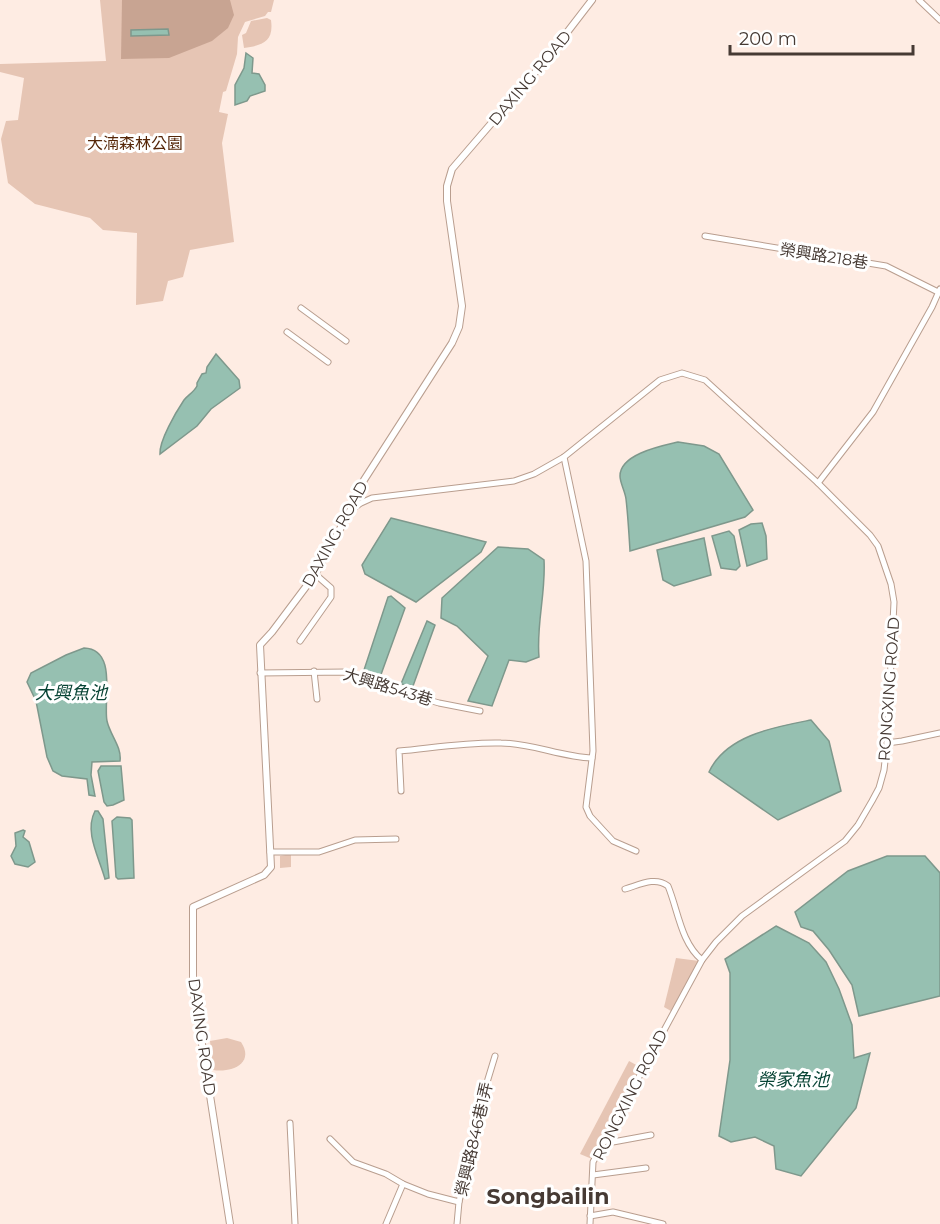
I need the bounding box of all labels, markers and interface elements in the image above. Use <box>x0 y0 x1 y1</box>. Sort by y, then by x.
scale bar <box>730 18 913 56</box>
street label: DAXING ROAD <box>485 27 575 129</box>
text: 200 m <box>739 28 797 50</box>
park label: 大湳森林公園 <box>87 134 183 153</box>
street label: 榮興路218巷 <box>779 240 869 272</box>
street label: DAXING ROAD <box>298 478 372 590</box>
street label: RONGXING ROAD <box>874 616 904 762</box>
street label: 大興路543巷 <box>341 664 435 710</box>
water label: 大興魚池 <box>35 682 109 704</box>
street label: DAXING ROAD <box>184 977 220 1097</box>
street label: RONGXING ROAD <box>589 1026 671 1164</box>
water label: 榮家魚池 <box>757 1069 831 1091</box>
street label: 榮興路846巷1弄 <box>452 1080 496 1198</box>
district label: Songbailin <box>487 1183 609 1210</box>

